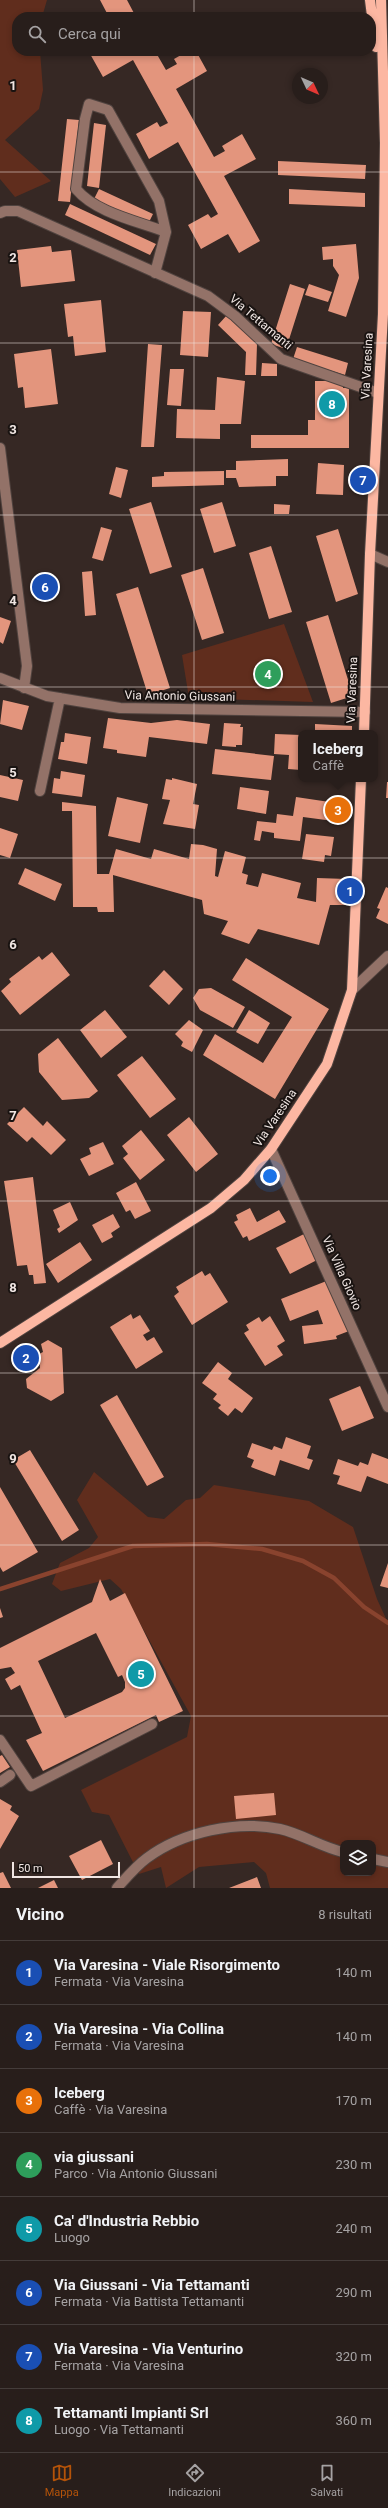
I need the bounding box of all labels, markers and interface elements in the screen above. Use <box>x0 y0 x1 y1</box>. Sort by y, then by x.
search box <box>12 12 376 56</box>
icon: search <box>26 23 48 45</box>
text: Cerca qui <box>58 25 121 43</box>
north arrow <box>292 68 328 104</box>
text: 1 <box>9 78 17 93</box>
text: 2 <box>9 250 17 265</box>
street label: Via Tettamanti <box>227 292 295 352</box>
street label: Via Varesina <box>358 332 376 400</box>
pin: 8 <box>319 389 345 419</box>
text: 3 <box>9 422 17 437</box>
pin: 7 <box>350 465 376 495</box>
pin: 6 <box>32 572 58 602</box>
text: 4 <box>9 593 17 608</box>
street label: Via Varesina <box>344 657 360 723</box>
pin: 4 <box>255 659 281 689</box>
street label: Via Antonio Giussani <box>125 688 236 704</box>
popup <box>298 730 378 782</box>
text: Iceberg <box>313 740 363 758</box>
text: Caffè <box>313 758 344 773</box>
text: 5 <box>9 765 17 780</box>
pin: 3 <box>325 795 351 825</box>
pin: 1 <box>337 876 363 906</box>
text: 6 <box>9 937 17 952</box>
street label: Via Varesina <box>251 1087 299 1149</box>
text: 7 <box>9 1108 17 1123</box>
your location <box>260 1166 280 1186</box>
street label: Via Villa Giovio <box>319 1234 365 1312</box>
text: 8 <box>9 1280 17 1295</box>
pin: 2 <box>13 1343 39 1373</box>
text: 9 <box>9 1451 17 1466</box>
pin: 5 <box>128 1659 154 1689</box>
map controls <box>340 1840 376 1876</box>
button: layers <box>340 1840 376 1876</box>
scale bar <box>12 1860 120 1879</box>
text: 50 m <box>18 1862 43 1875</box>
text: Vicino <box>16 1904 64 1924</box>
text: 8 risultati <box>318 1907 372 1922</box>
text: Via Varesina - Viale Risorgimento <box>54 1956 280 1974</box>
text: 1 <box>25 1965 33 1980</box>
text: 140 m <box>335 1965 372 1980</box>
text: Fermata · Via Varesina <box>54 1974 184 1989</box>
text: Via Varesina - Via Collina <box>54 2020 224 2038</box>
text: 2 <box>25 2029 33 2044</box>
text: 140 m <box>335 2029 372 2044</box>
text: Fermata · Via Varesina <box>54 2038 184 2053</box>
text: Iceberg <box>54 2084 105 2102</box>
text: 3 <box>25 2093 33 2108</box>
text: 170 m <box>335 2093 372 2108</box>
text: Caffè · Via Varesina <box>54 2102 167 2117</box>
text: via giussani <box>54 2148 134 2166</box>
text: 4 <box>25 2157 33 2172</box>
text: 230 m <box>335 2157 372 2172</box>
text: Parco · Via Antonio Giussani <box>54 2166 217 2181</box>
text: Ca' d'Industria Rebbio <box>54 2212 199 2230</box>
text: 5 <box>25 2221 33 2236</box>
text: 240 m <box>335 2221 372 2236</box>
text: Luogo <box>54 2230 90 2245</box>
text: Via Giussani - Via Tettamanti <box>54 2276 250 2294</box>
text: 6 <box>25 2285 33 2300</box>
text: 290 m <box>335 2285 372 2300</box>
text: Fermata · Via Battista Tettamanti <box>54 2294 244 2309</box>
text: Via Varesina - Via Venturino <box>54 2340 243 2358</box>
text: 7 <box>25 2349 33 2364</box>
text: 320 m <box>335 2349 372 2364</box>
text: Fermata · Via Varesina <box>54 2358 184 2373</box>
text: Tettamanti Impianti Srl <box>54 2404 209 2422</box>
text: 8 <box>25 2413 33 2428</box>
text: 360 m <box>335 2413 372 2428</box>
text: Luogo · Via Tettamanti <box>54 2422 184 2437</box>
tab: Mappa <box>45 2462 79 2499</box>
tab: Indicazioni <box>168 2462 221 2499</box>
tab: Salvati <box>311 2462 343 2499</box>

